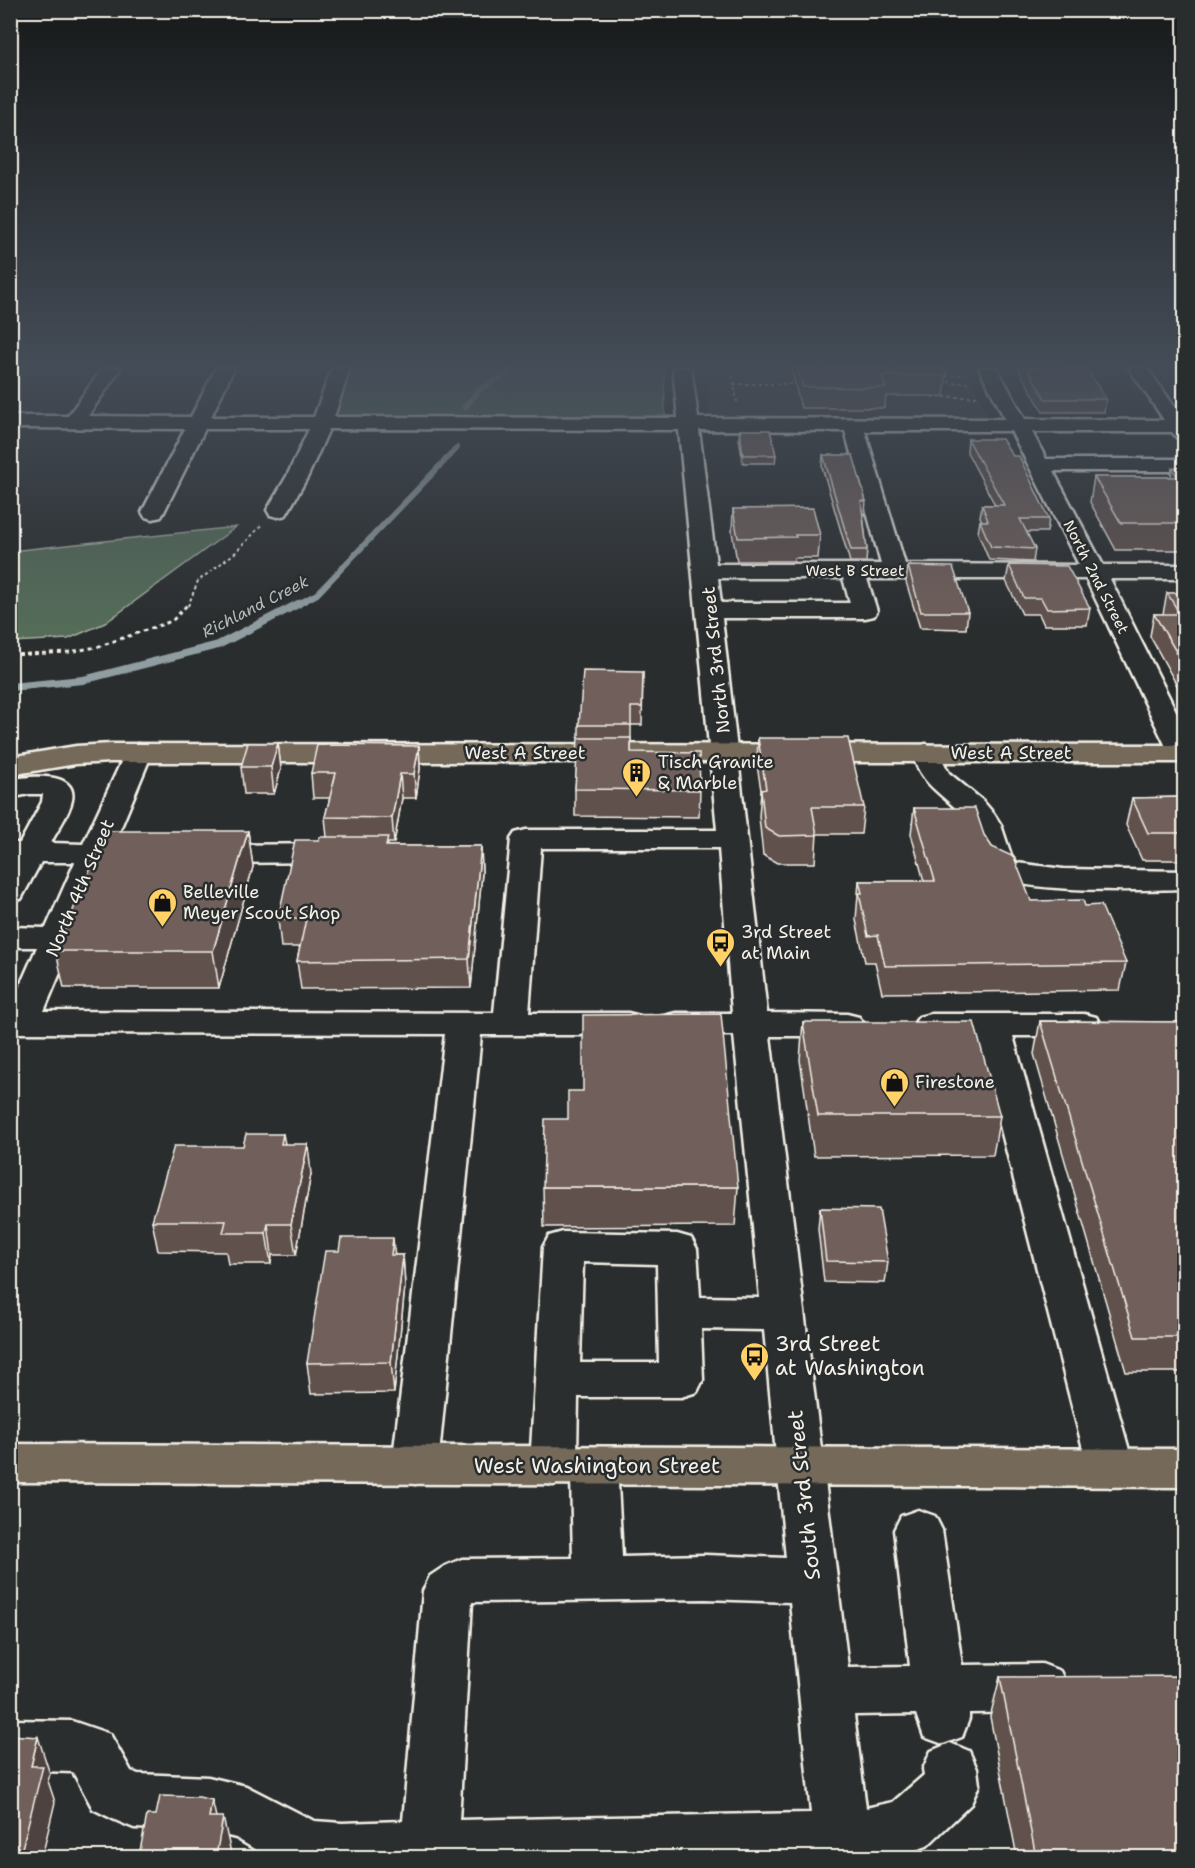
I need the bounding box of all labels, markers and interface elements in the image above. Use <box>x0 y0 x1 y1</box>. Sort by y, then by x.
street label: North 2nd Street <box>1059 517 1133 637</box>
street label: West B Street <box>806 561 905 581</box>
water label: Richland Creek <box>198 570 312 642</box>
street label: North 3rd Street <box>696 585 736 735</box>
street label: West A Street <box>464 741 586 765</box>
street label: West A Street <box>950 741 1072 765</box>
place label: Tisch Granite & Marble <box>658 750 774 795</box>
building icon: Tisch Granite & Marble <box>621 756 653 798</box>
street label: North 4th Street <box>40 815 120 961</box>
place label: Belleville Meyer Scout Shop <box>183 880 340 925</box>
shop icon: Belleville Meyer Scout Shop <box>146 886 178 928</box>
place label: 3rd Street at Main <box>741 920 831 965</box>
bus stop icon: 3rd Street at Main <box>704 926 736 968</box>
shop icon: Firestone <box>878 1066 910 1108</box>
place label: Firestone <box>915 1070 995 1094</box>
place label: 3rd Street at Washington <box>775 1330 925 1382</box>
bus stop icon: 3rd Street at Washington <box>738 1340 770 1382</box>
street label: South 3rd Street <box>781 1409 827 1581</box>
street label: West Washington Street <box>474 1452 720 1480</box>

